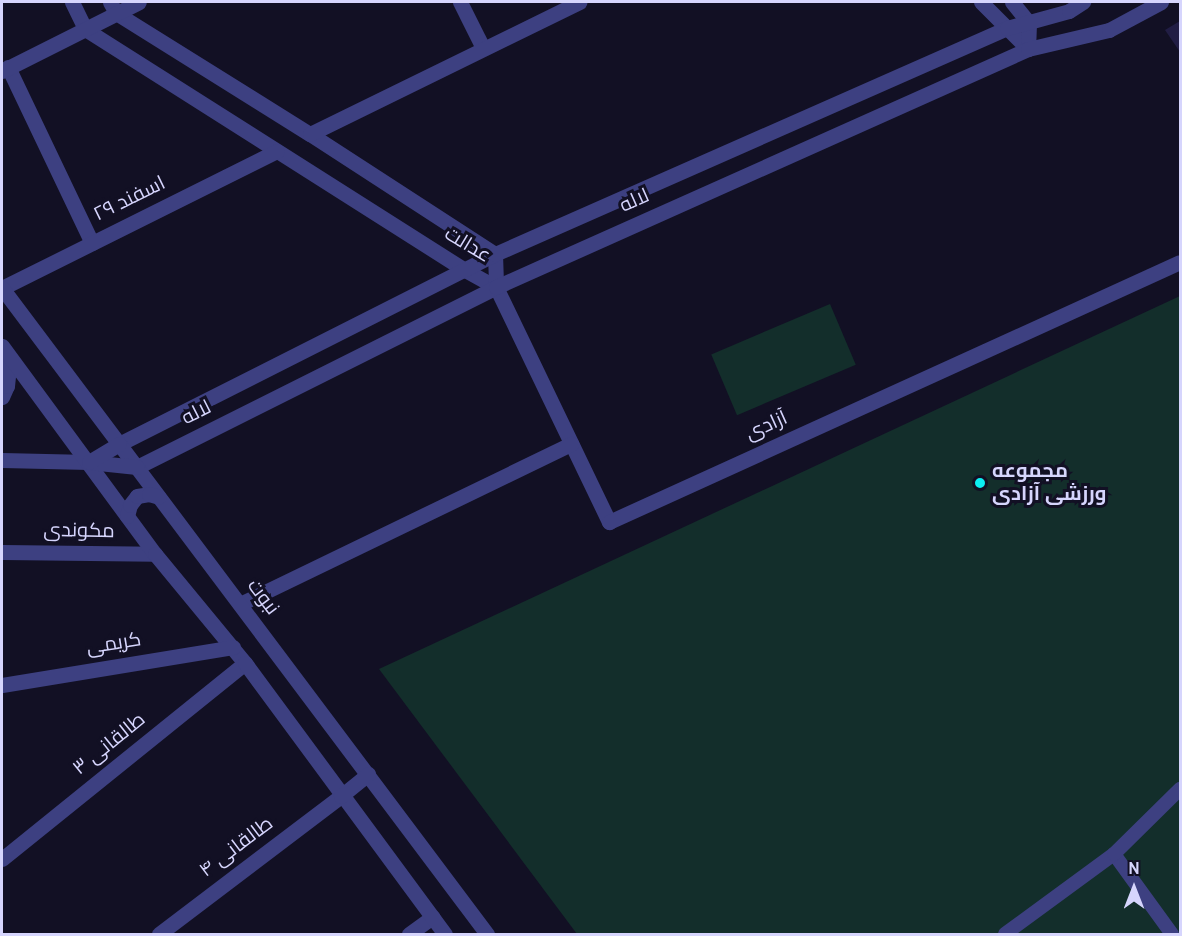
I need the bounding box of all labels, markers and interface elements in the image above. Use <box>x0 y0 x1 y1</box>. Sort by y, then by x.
street label: ۲۹ اسفند <box>90 172 170 228</box>
street label: لاله <box>616 185 654 219</box>
street label: عدالت <box>439 223 495 269</box>
street label: لاله <box>178 397 216 431</box>
street label: آزادی <box>742 407 792 447</box>
place label: مجموعه ورزشی آزادی <box>992 460 1106 507</box>
marker: مجموعه ورزشی آزادی <box>973 476 987 490</box>
street label: مکوندی <box>43 519 115 545</box>
street label: نبوت <box>241 575 283 621</box>
street label: کریمی <box>85 629 143 661</box>
street label: طالقانی ۳ <box>69 709 151 781</box>
street label: طالقانی ۴ <box>195 813 279 883</box>
north arrow <box>1104 858 1164 918</box>
text: N <box>1128 860 1140 880</box>

